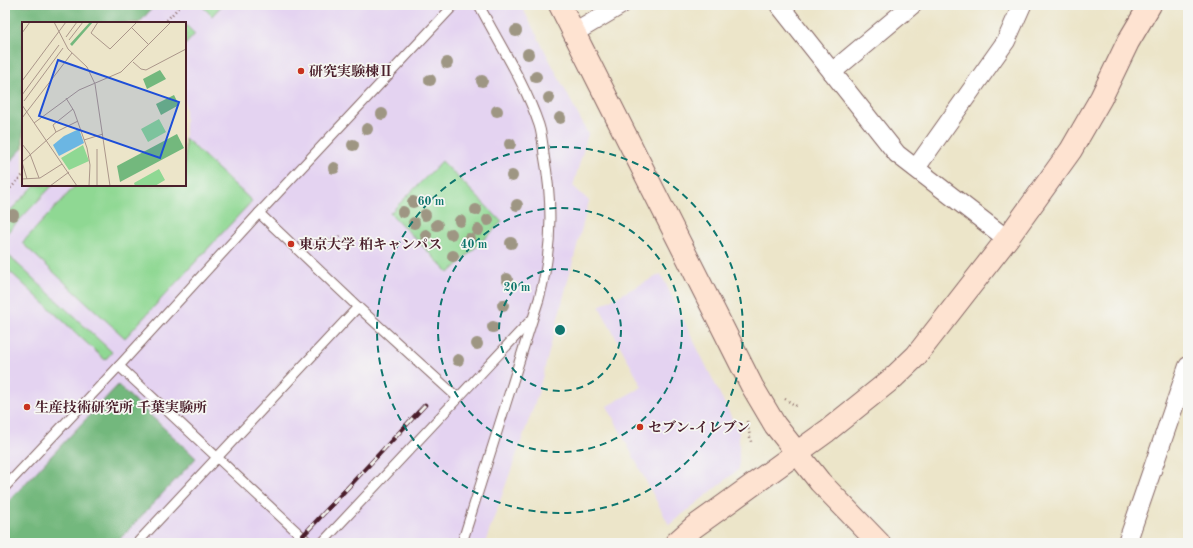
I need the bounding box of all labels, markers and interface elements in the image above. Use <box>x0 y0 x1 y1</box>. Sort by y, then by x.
inset map <box>22 22 186 186</box>
place label: 研究実験棟Ⅱ <box>309 64 393 79</box>
marker: 研究実験棟Ⅱ <box>296 66 306 76</box>
text: 60 m <box>418 196 445 208</box>
place label: 東京大学 柏キャンパス <box>299 237 442 252</box>
marker: 東京大学 柏キャンパス <box>286 239 296 249</box>
text: 40 m <box>461 239 488 251</box>
text: 20 m <box>504 282 531 294</box>
centre of rings <box>553 323 567 337</box>
place label: 生産技術研究所 千葉実験所 <box>35 400 207 415</box>
marker: 生産技術研究所 千葉実験所 <box>22 402 32 412</box>
place label: セブン-イレブン <box>648 420 750 435</box>
marker: セブン-イレブン <box>635 422 645 432</box>

